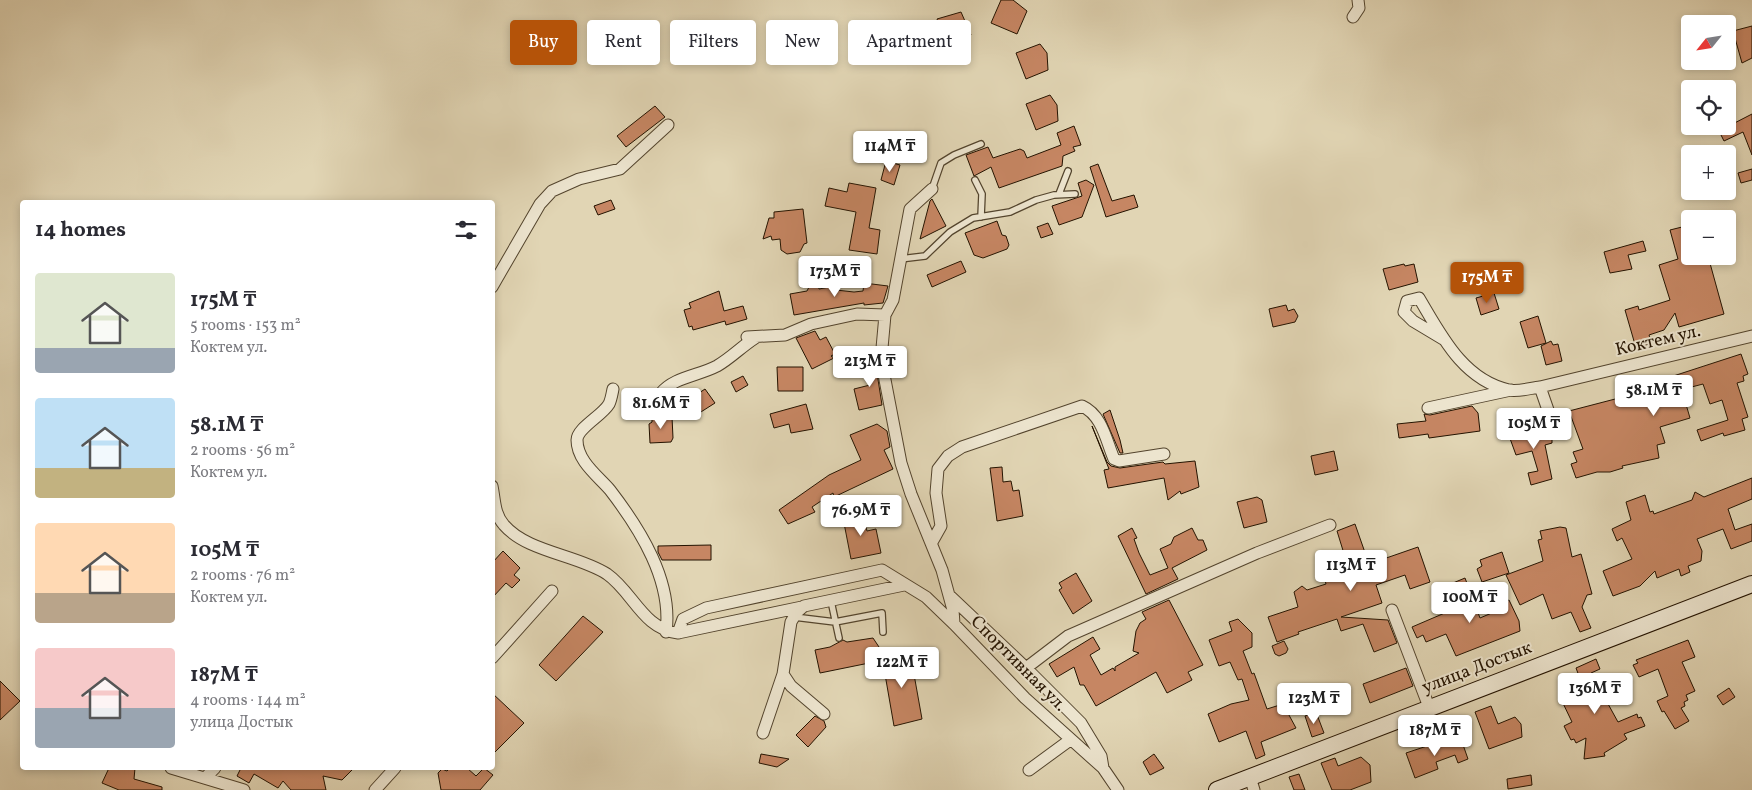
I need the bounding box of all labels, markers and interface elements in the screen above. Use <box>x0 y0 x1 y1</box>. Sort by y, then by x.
north arrow <box>1681 15 1736 70</box>
map controls <box>1681 15 1736 265</box>
chip: Buy <box>510 20 577 65</box>
chip: Rent <box>587 20 660 65</box>
chip: Filters <box>670 20 756 65</box>
chip: New <box>766 20 838 65</box>
chip: Apartment <box>848 20 971 65</box>
button: locate <box>1681 80 1736 135</box>
pin: 114M ₸ <box>849 130 931 173</box>
text: 114M ₸ <box>864 136 916 158</box>
button: + <box>1681 145 1736 200</box>
button: − <box>1681 210 1736 265</box>
text: 14 homes <box>35 216 126 245</box>
icon: filters <box>452 216 480 244</box>
pin: 173M ₸ <box>794 256 876 298</box>
text: 173M ₸ <box>809 261 861 283</box>
pin: 175M ₸ <box>1446 262 1528 304</box>
text: 175M ₸ <box>1462 267 1512 289</box>
text: 175M ₸ <box>190 286 257 315</box>
icon: home <box>75 293 135 353</box>
text: 5 rooms · 153 m² <box>190 315 301 337</box>
street label: Коктем ул. <box>1613 319 1703 363</box>
text: Коктем ул. <box>190 337 267 359</box>
pin: 213M ₸ <box>829 346 911 388</box>
text: 213M ₸ <box>844 351 896 373</box>
pin: 58.1M ₸ <box>1608 374 1700 417</box>
text: 58.1M ₸ <box>1626 380 1682 402</box>
pin: 81.6M ₸ <box>615 388 707 430</box>
text: 81.6M ₸ <box>632 393 690 415</box>
pin: 105M ₸ <box>1493 408 1575 450</box>
text: 58.1M ₸ <box>190 411 264 440</box>
text: 105M ₸ <box>1507 413 1561 435</box>
icon: home <box>75 418 135 478</box>
text: 2 rooms · 56 m² <box>190 440 295 462</box>
text: Коктем ул. <box>190 462 267 484</box>
pin: 76.9M ₸ <box>815 494 907 537</box>
text: 76.9M ₸ <box>832 500 890 522</box>
text: 105M ₸ <box>190 536 260 565</box>
icon: home <box>75 543 135 603</box>
pin: 113M ₸ <box>1310 550 1392 592</box>
text: 113M ₸ <box>1326 555 1376 577</box>
text: 2 rooms · 76 m² <box>190 565 295 587</box>
pin: 100M ₸ <box>1429 582 1511 624</box>
text: Коктем ул. <box>190 587 267 609</box>
text: 100M ₸ <box>1442 587 1498 609</box>
street label: Спортивная ул. <box>964 610 1072 718</box>
street label: улица Достык <box>1418 635 1536 700</box>
pin: 122M ₸ <box>861 646 943 689</box>
text: 122M ₸ <box>876 652 928 674</box>
text: 187M ₸ <box>190 661 258 690</box>
icon: home <box>75 668 135 728</box>
pin: 136M ₸ <box>1554 672 1636 715</box>
text: 136M ₸ <box>1569 678 1621 700</box>
pin: 123M ₸ <box>1273 682 1355 725</box>
text: 123M ₸ <box>1288 688 1340 710</box>
text: 4 rooms · 144 m² <box>190 690 306 712</box>
text: улица Достык <box>190 712 293 734</box>
pin: 187M ₸ <box>1394 714 1476 757</box>
text: 187M ₸ <box>1409 720 1461 742</box>

